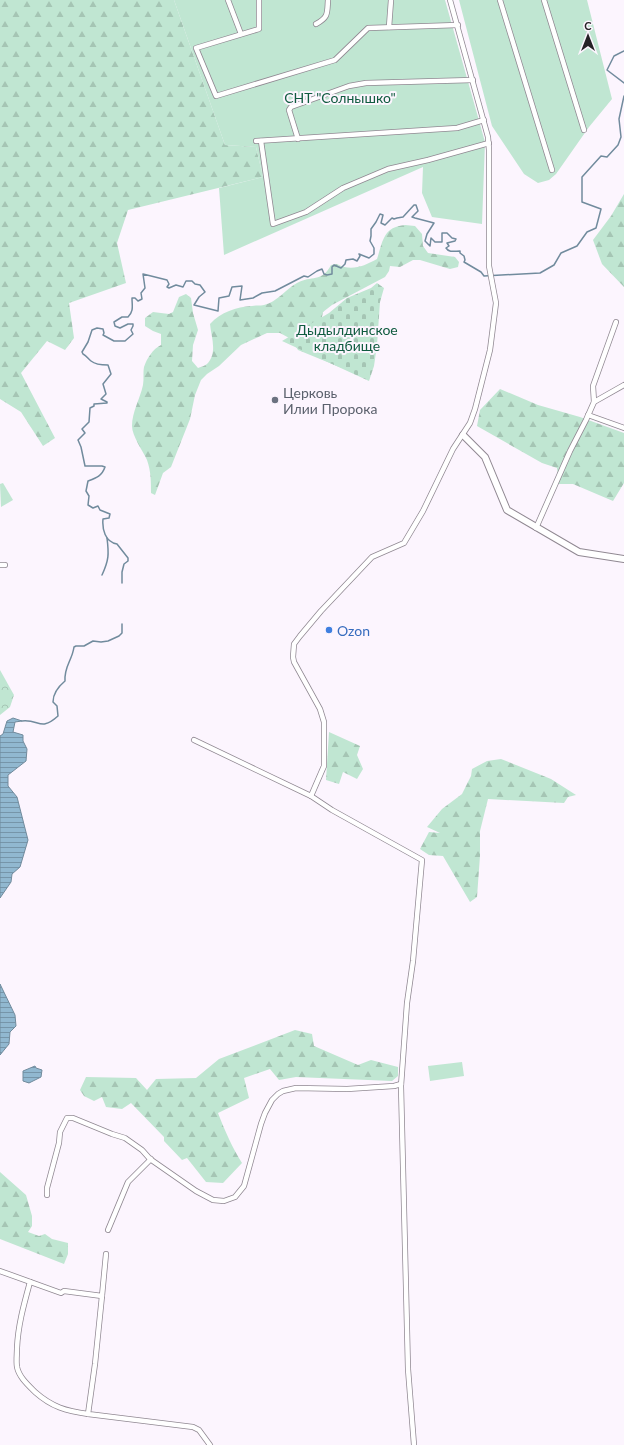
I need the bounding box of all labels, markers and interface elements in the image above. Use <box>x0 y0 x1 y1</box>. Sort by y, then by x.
north arrow <box>568 16 608 56</box>
text: С <box>584 19 592 32</box>
park label: СНТ "Солнышко" <box>284 89 396 106</box>
park label: Дыдылдинское кладбище <box>296 321 398 354</box>
place label: Церковь Илии Пророка <box>283 384 377 417</box>
marker: Церковь Илии Пророка <box>270 395 280 405</box>
place label: Ozon <box>337 622 370 639</box>
marker: Ozon <box>324 625 334 635</box>

